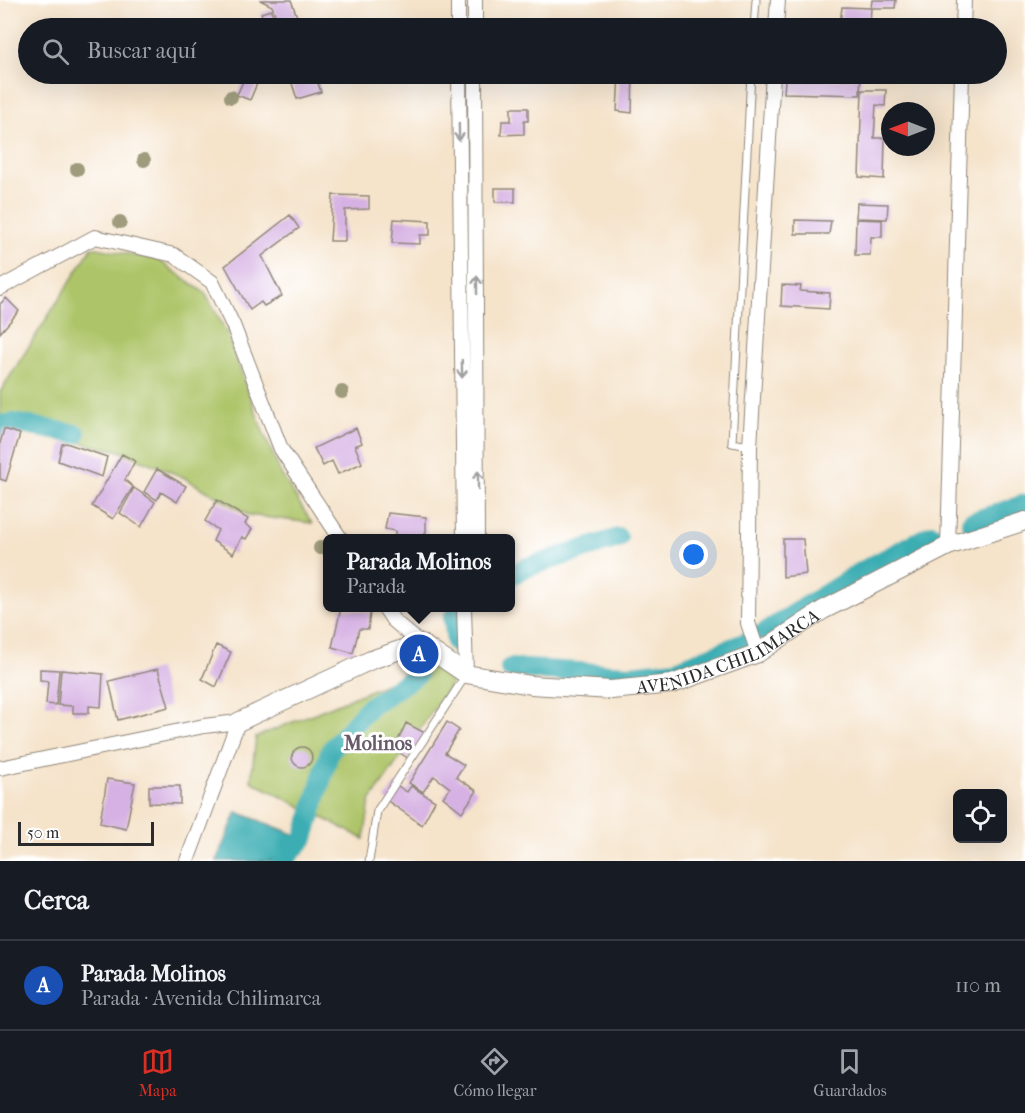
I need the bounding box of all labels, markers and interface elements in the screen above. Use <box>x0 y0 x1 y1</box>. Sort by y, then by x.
search box <box>18 18 1007 84</box>
icon: search <box>39 35 72 68</box>
text: Buscar aquí <box>87 38 196 64</box>
north arrow <box>881 102 935 156</box>
one-way arrow <box>454 121 465 141</box>
one-way arrow <box>471 276 483 296</box>
one-way arrow <box>456 358 468 378</box>
one-way arrow <box>472 471 484 491</box>
popup <box>323 534 515 612</box>
your location <box>679 540 708 569</box>
text: Parada Molinos <box>347 549 492 575</box>
text: Parada <box>347 575 406 598</box>
street label: AVENIDA CHILIMARCA <box>634 605 824 698</box>
pin: A <box>400 632 438 676</box>
district label: Molinos <box>343 732 413 755</box>
map controls <box>953 789 1007 843</box>
button: locate <box>953 789 1007 843</box>
scale bar <box>18 819 154 846</box>
text: 50 m <box>27 823 59 842</box>
text: Cerca <box>24 885 89 916</box>
text: Parada Molinos <box>81 961 226 987</box>
text: A <box>37 974 50 997</box>
text: 110 m <box>955 974 1001 997</box>
text: Parada · Avenida Chilimarca <box>81 987 321 1010</box>
tab: Mapa <box>138 1045 177 1100</box>
tab: Cómo llegar <box>453 1045 536 1100</box>
tab: Guardados <box>813 1045 887 1100</box>

